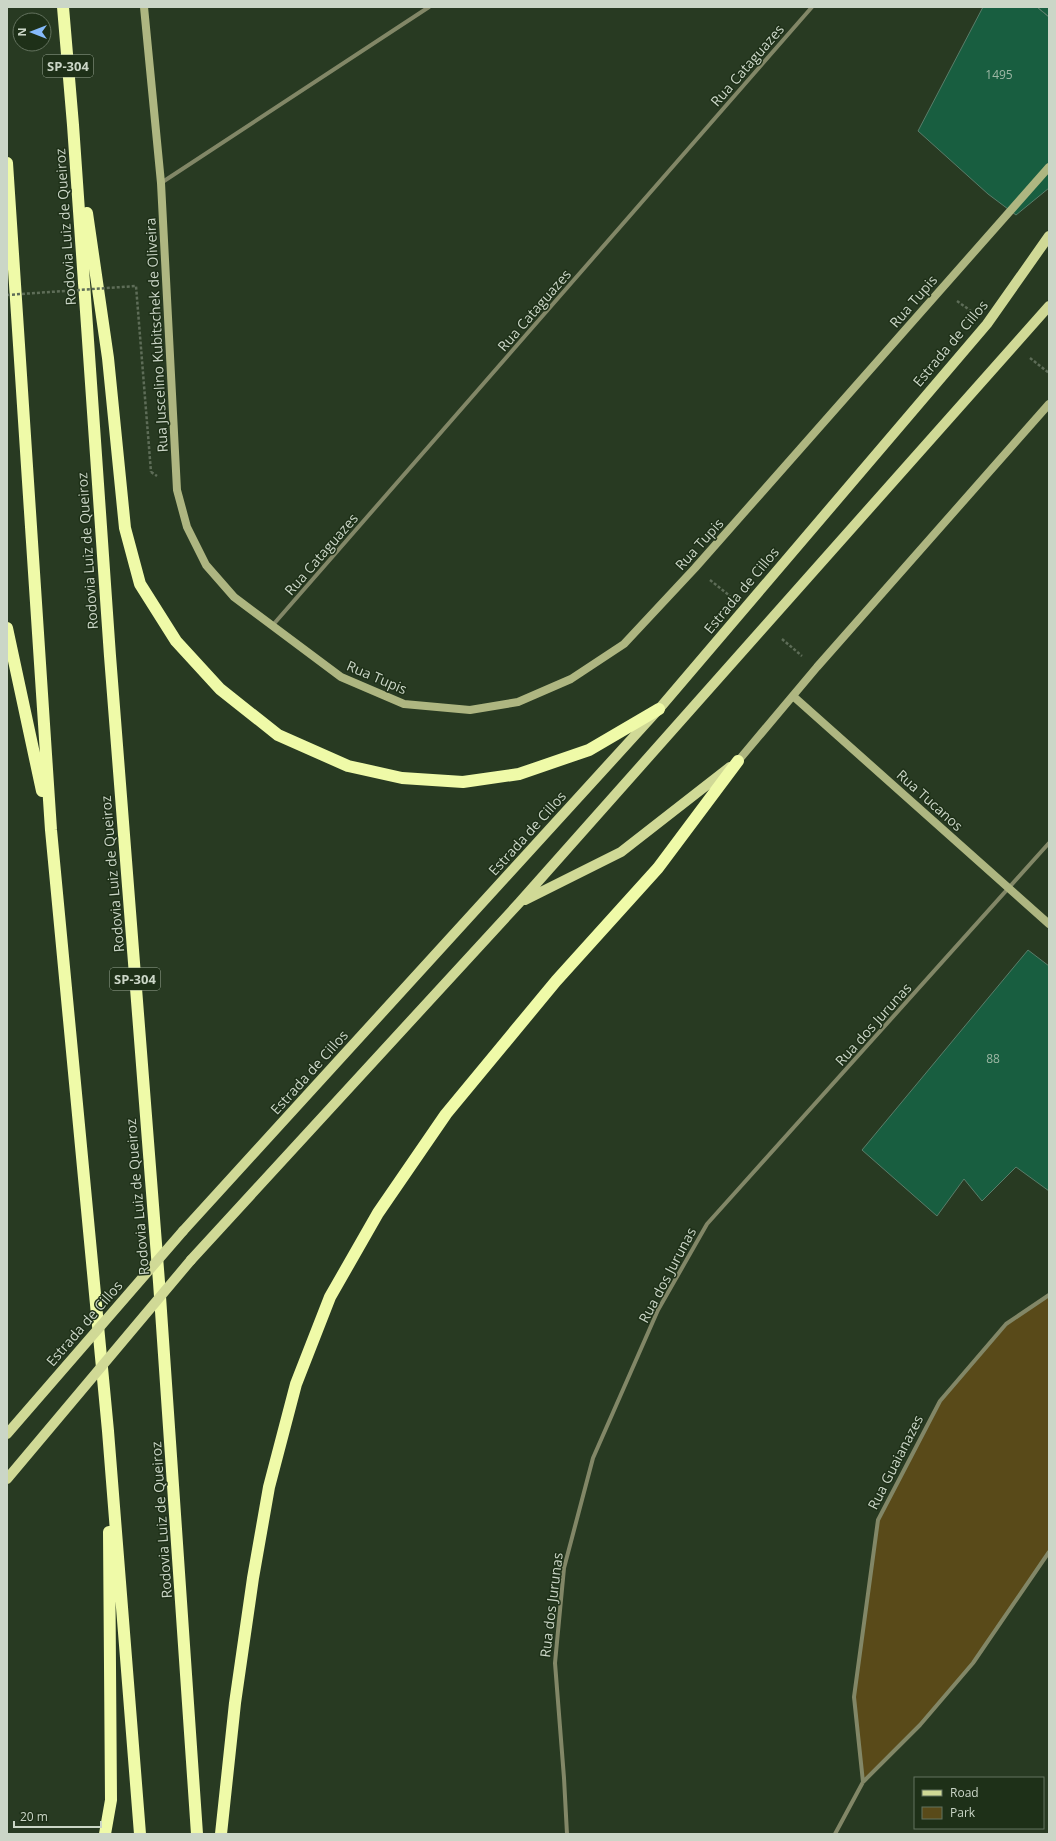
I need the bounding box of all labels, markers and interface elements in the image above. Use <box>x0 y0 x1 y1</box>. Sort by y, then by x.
north arrow <box>12 12 52 52</box>
street label: Rua Cataguazes <box>706 20 788 110</box>
text: N <box>14 28 29 36</box>
road number: SP-304 <box>43 55 93 77</box>
house number: 1495 <box>985 66 1013 83</box>
street label: Rodovia Luiz de Queiroz <box>50 147 80 306</box>
street label: Rua Juscelino Kubitschek de Oliveira <box>140 217 172 453</box>
street label: Rua Cataguazes <box>493 265 575 355</box>
street label: Rua Tupis <box>885 270 941 331</box>
street label: Estrada de Cillos <box>908 295 992 390</box>
street label: Rodovia Luiz de Queiroz <box>72 471 102 630</box>
street label: Rua Cataguazes <box>280 509 362 599</box>
street label: Rua Tupis <box>671 514 728 574</box>
street label: Estrada de Cillos <box>699 542 783 637</box>
street label: Rua Tupis <box>344 656 410 698</box>
street label: Rua Tucanos <box>893 765 967 835</box>
street label: Estrada de Cillos <box>484 786 570 879</box>
street label: Rodovia Luiz de Queiroz <box>96 794 128 953</box>
road number: SP-304 <box>110 968 160 990</box>
street label: Rua dos Jurunas <box>831 978 916 1070</box>
street label: Estrada de Cillos <box>266 1025 352 1118</box>
house number: 88 <box>986 1050 1000 1067</box>
street label: Rodovia Luiz de Queiroz <box>121 1117 153 1276</box>
street label: Rua dos Jurunas <box>634 1224 700 1326</box>
street label: Estrada de Cillos <box>42 1276 127 1370</box>
street label: Rua Guaianazes <box>863 1411 927 1513</box>
street label: Rodovia Luiz de Queiroz <box>146 1440 176 1599</box>
street label: Rua dos Jurunas <box>535 1551 567 1659</box>
legend <box>914 1777 1044 1829</box>
text: Road <box>950 1784 979 1801</box>
scale bar <box>14 1803 101 1829</box>
text: Park <box>950 1804 976 1821</box>
text: 20 m <box>20 1808 48 1825</box>

